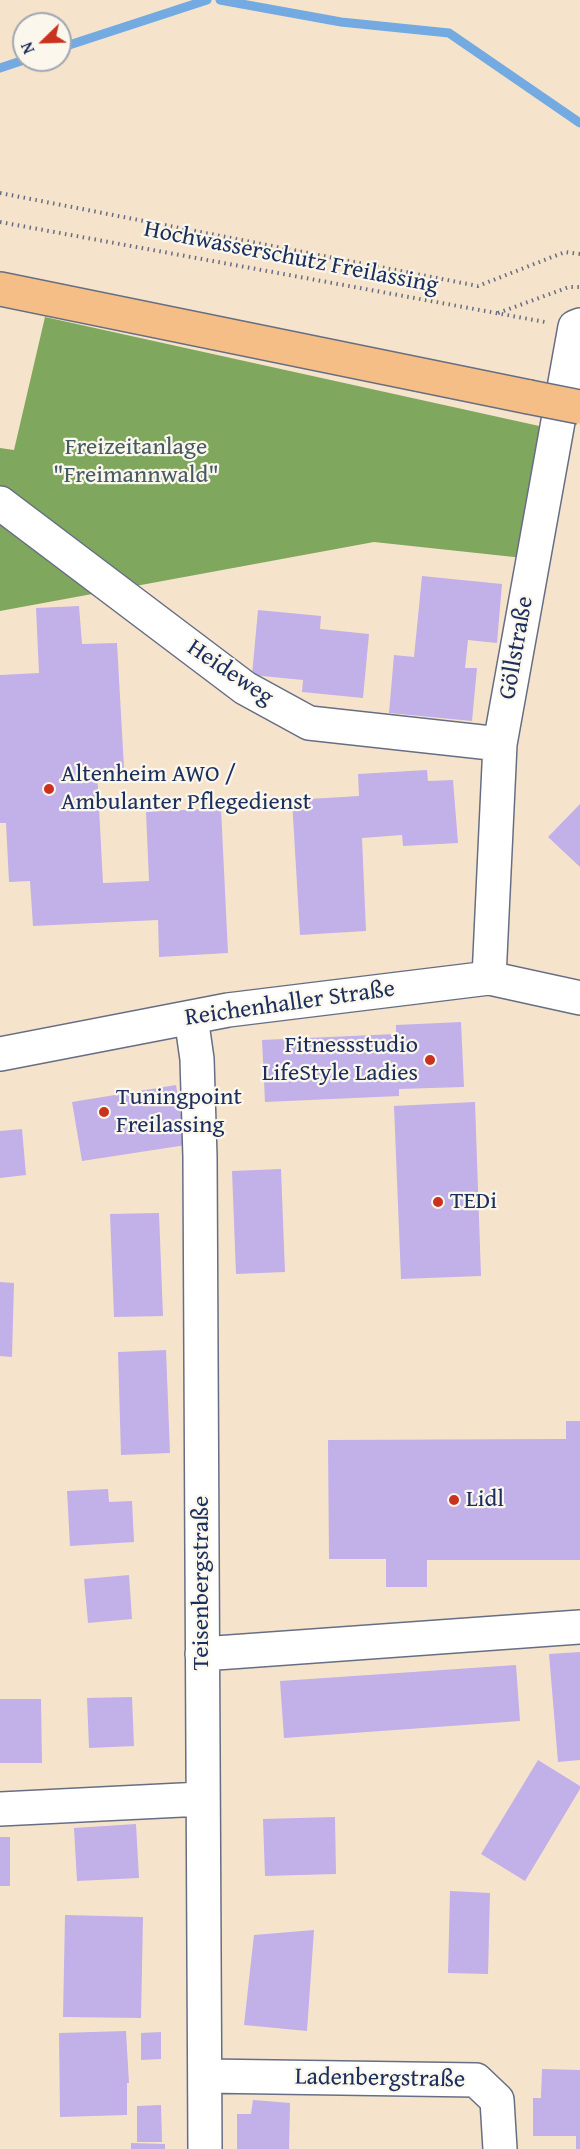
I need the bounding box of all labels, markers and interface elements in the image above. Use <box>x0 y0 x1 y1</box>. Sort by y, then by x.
north arrow <box>12 12 72 72</box>
text: N <box>14 39 40 58</box>
street label: Hochwasserschutz Freilassing <box>141 215 441 301</box>
park label: Freizeitanlage "Freimannwald" <box>53 434 219 490</box>
street label: Göllstraße <box>494 594 540 702</box>
street label: Heideweg <box>181 634 279 712</box>
place label: Altenheim AWO / Ambulanter Pflegedienst <box>61 761 311 817</box>
marker: Altenheim AWO / Ambulanter Pflegedienst <box>42 782 56 796</box>
street label: Reichenhaller Straße <box>183 975 397 1033</box>
place label: Fitnessstudio LifeStyle Ladies <box>262 1032 418 1088</box>
marker: Fitnessstudio LifeStyle Ladies <box>423 1053 437 1067</box>
place label: Tuningpoint Freilassing <box>116 1084 242 1140</box>
marker: Tuningpoint Freilassing <box>97 1105 111 1119</box>
place label: TEDi <box>450 1188 497 1216</box>
marker: TEDi <box>431 1195 445 1209</box>
place label: Lidl <box>466 1486 504 1514</box>
marker: Lidl <box>447 1493 461 1507</box>
street label: Teisenbergstraße <box>188 1496 216 1670</box>
street label: Ladenbergstraße <box>295 2063 465 2095</box>

